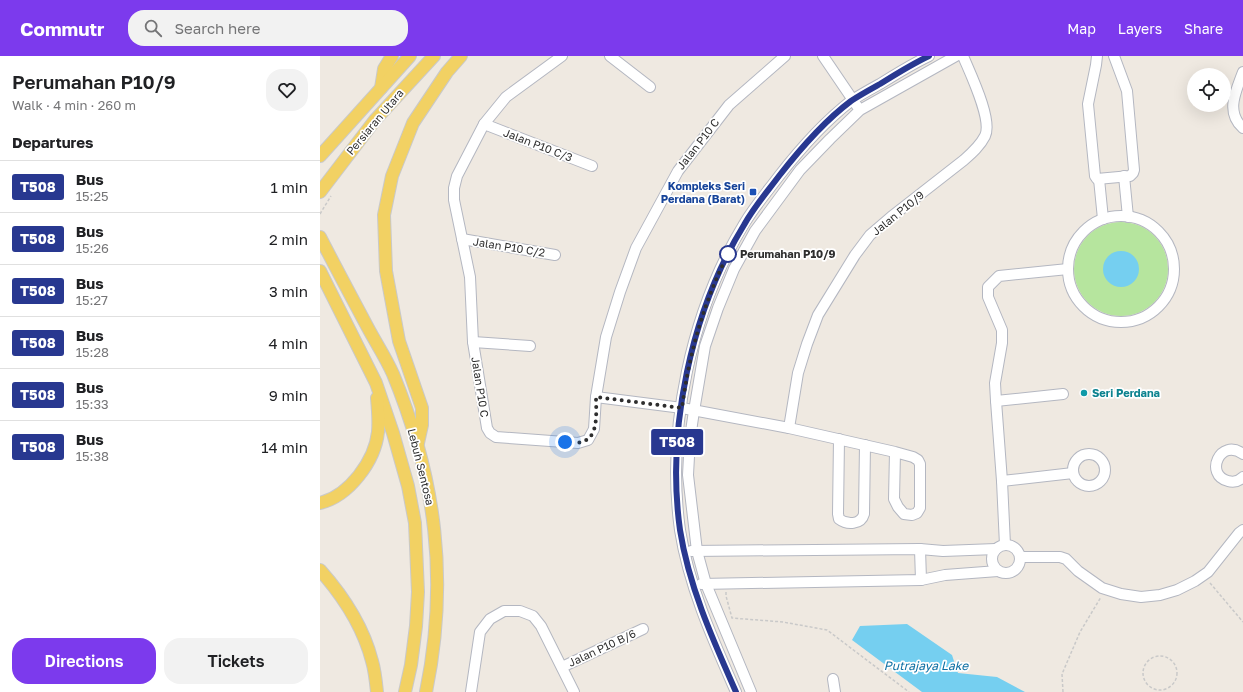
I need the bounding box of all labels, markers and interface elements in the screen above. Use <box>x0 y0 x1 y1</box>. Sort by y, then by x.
search box <box>128 10 408 46</box>
text: Commutr <box>20 17 104 40</box>
icon: search <box>142 17 164 39</box>
text: Search here <box>174 19 260 37</box>
text: Map <box>1067 20 1096 37</box>
text: Layers <box>1118 20 1162 37</box>
text: Share <box>1184 20 1223 37</box>
map controls <box>1187 68 1231 112</box>
button: locate <box>1187 68 1231 112</box>
button: heart <box>266 69 308 111</box>
text: Perumahan P10/9 <box>12 70 176 93</box>
street label: Persiaran Utara <box>343 86 406 157</box>
text: Walk · 4 min · 260 m <box>12 97 136 113</box>
street label: Jalan P10 C <box>674 116 722 172</box>
street label: Jalan P10 C/3 <box>502 125 575 164</box>
text: Departures <box>12 133 93 151</box>
text: Bus <box>76 170 104 188</box>
text: T508 <box>20 178 56 195</box>
text: 1 min <box>270 178 308 196</box>
place label: Kompleks Seri Perdana (Barat) <box>661 179 745 205</box>
marker: Kompleks Seri Perdana (Barat) <box>748 187 758 197</box>
text: 15:25 <box>76 188 109 204</box>
street label: Jalan P10/9 <box>869 188 926 237</box>
text: Bus <box>76 222 104 240</box>
text: T508 <box>20 230 56 247</box>
text: 2 min <box>269 230 308 248</box>
street label: Jalan P10 C/2 <box>472 234 546 259</box>
text: 15:26 <box>76 240 109 256</box>
marker: Perumahan P10/9 <box>719 245 737 263</box>
place label: Perumahan P10/9 <box>740 247 836 260</box>
text: Bus <box>76 274 104 292</box>
text: T508 <box>20 282 56 299</box>
text: 3 min <box>269 282 308 300</box>
text: 15:27 <box>76 292 108 308</box>
text: Bus <box>76 326 104 344</box>
text: T508 <box>20 334 56 351</box>
text: 4 min <box>269 334 308 352</box>
text: 15:28 <box>76 344 109 360</box>
street label: Jalan P10 C <box>469 356 492 418</box>
text: Bus <box>76 378 104 396</box>
text: T508 <box>20 386 56 403</box>
text: 9 min <box>269 386 308 404</box>
place label: Seri Perdana <box>1092 386 1160 399</box>
marker: Seri Perdana <box>1079 388 1089 398</box>
text: 15:33 <box>76 396 109 412</box>
street label: Lebuh Sentosa <box>406 427 437 507</box>
line badge: T508 <box>649 429 705 455</box>
text: Bus <box>76 430 104 448</box>
your location <box>555 432 575 452</box>
text: T508 <box>659 433 695 450</box>
text: T508 <box>20 438 56 455</box>
text: 14 min <box>261 438 308 456</box>
text: 15:38 <box>76 448 109 464</box>
street label: Jalan P10 B/6 <box>566 626 638 669</box>
button: Directions <box>12 638 156 684</box>
button: Tickets <box>164 638 308 684</box>
water label: Putrajaya Lake <box>884 658 969 673</box>

